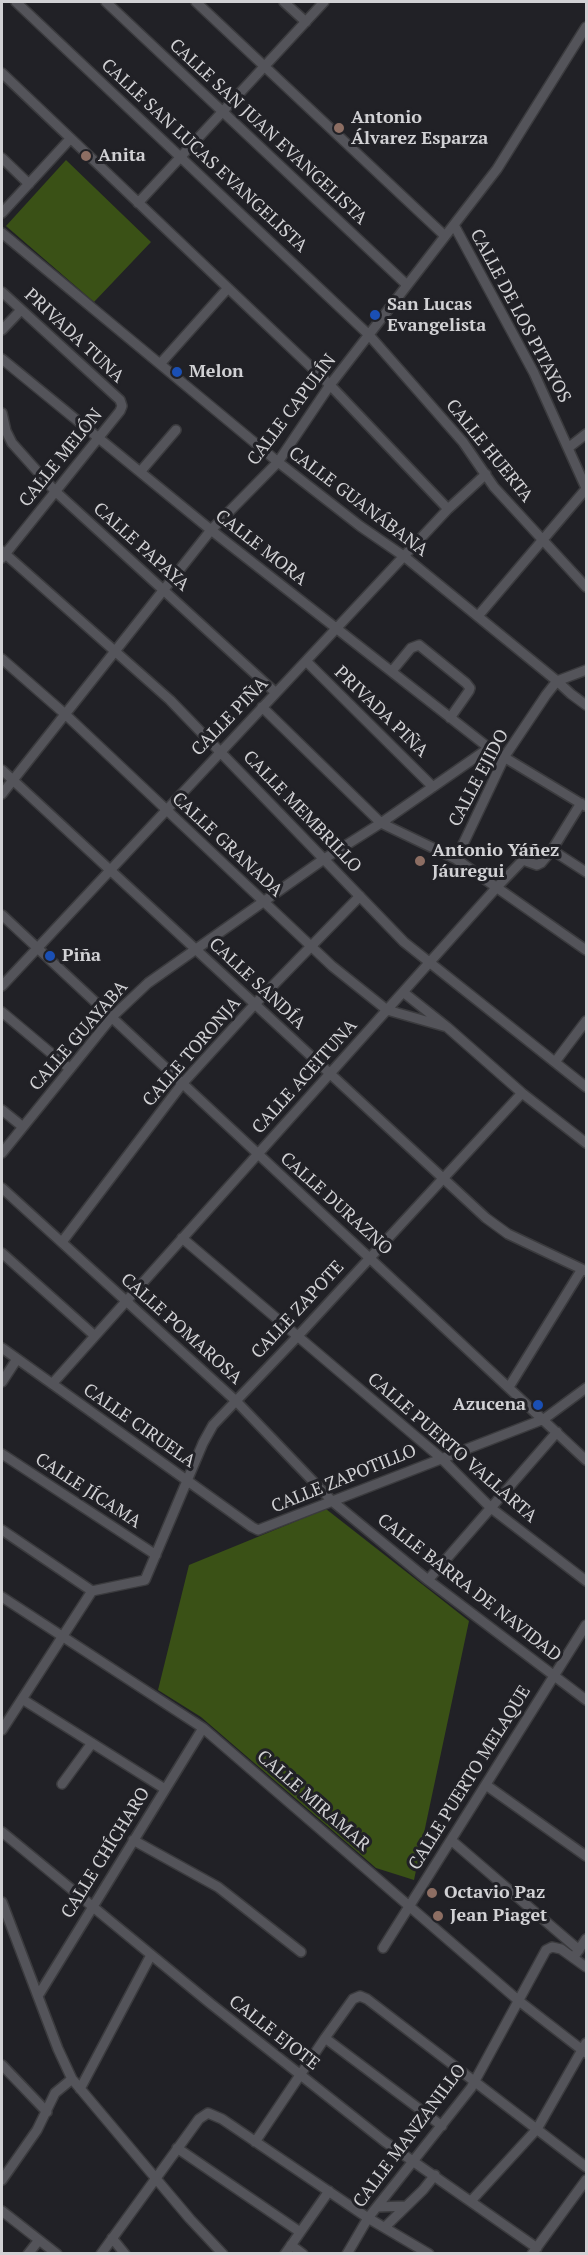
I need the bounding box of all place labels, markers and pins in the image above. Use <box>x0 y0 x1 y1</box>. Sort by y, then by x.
place label: Antonio Álvarez Esparza <box>351 107 488 150</box>
marker: Antonio Álvarez Esparza <box>332 121 346 135</box>
place label: Anita <box>98 145 146 167</box>
marker: Anita <box>79 149 93 163</box>
place label: San Lucas Evangelista <box>387 294 486 336</box>
marker: San Lucas Evangelista <box>368 308 382 322</box>
place label: Melon <box>189 361 244 383</box>
marker: Melon <box>170 365 184 379</box>
place label: Antonio Yáñez Jáuregui <box>432 840 559 882</box>
marker: Antonio Yáñez Jáuregui <box>413 854 427 868</box>
place label: Piña <box>62 945 101 967</box>
marker: Piña <box>43 949 57 963</box>
place label: Azucena <box>453 1394 526 1416</box>
marker: Azucena <box>531 1398 545 1412</box>
place label: Octavio Paz <box>444 1882 545 1904</box>
marker: Octavio Paz <box>425 1886 439 1900</box>
place label: Jean Piaget <box>450 1905 547 1927</box>
marker: Jean Piaget <box>431 1909 445 1923</box>

